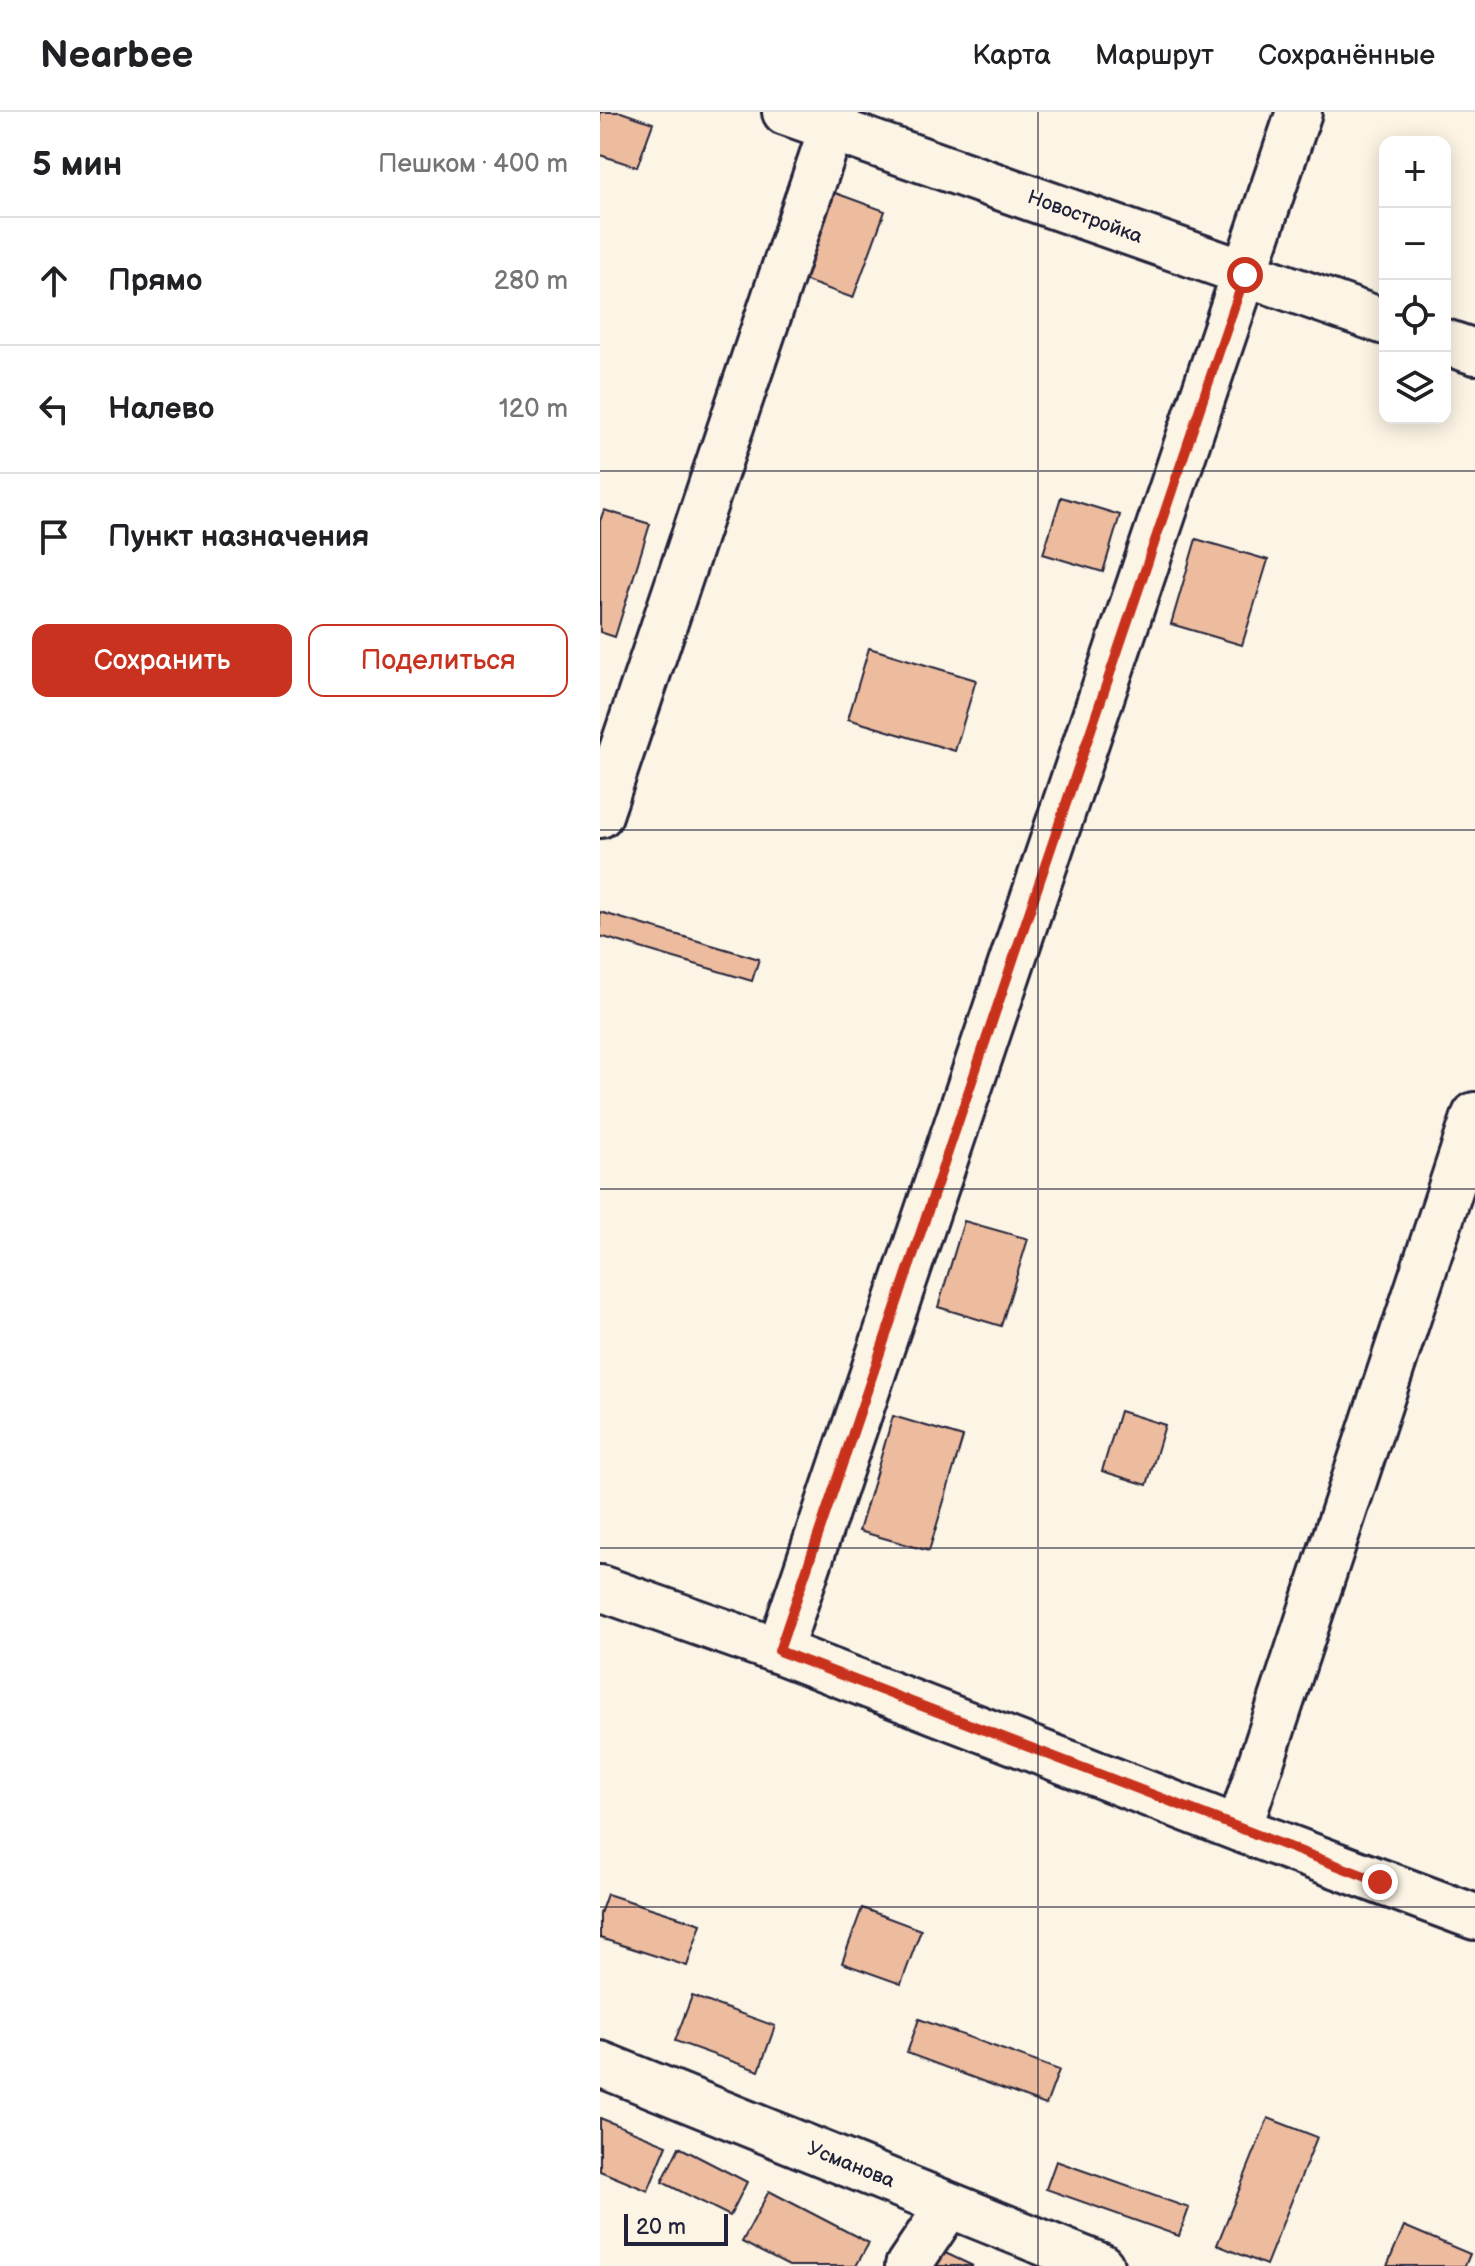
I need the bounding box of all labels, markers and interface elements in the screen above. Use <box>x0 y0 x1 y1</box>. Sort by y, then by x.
text: Nearbee <box>40 33 193 78</box>
text: Карта <box>972 39 1051 72</box>
text: Маршрут <box>1095 39 1214 72</box>
text: Сохранённые <box>1258 39 1435 72</box>
map controls <box>1379 136 1451 424</box>
button: + <box>1379 136 1451 208</box>
text: 5 мин <box>32 144 122 185</box>
text: Пешком · 400 m <box>378 149 568 180</box>
street label: Новостройка <box>1024 185 1146 249</box>
button: − <box>1379 208 1451 280</box>
route start <box>1227 257 1263 293</box>
icon: ahead <box>32 259 76 303</box>
text: Прямо <box>108 263 202 299</box>
text: 280 m <box>494 266 568 297</box>
button: locate <box>1379 280 1451 352</box>
button: layers <box>1379 352 1451 424</box>
icon: left <box>32 387 76 431</box>
text: Налево <box>108 391 214 427</box>
text: 120 m <box>499 394 568 425</box>
icon: arrive <box>32 515 76 559</box>
text: Пункт назначения <box>108 519 369 555</box>
button: Сохранить <box>32 624 292 697</box>
button: Поделиться <box>308 624 568 697</box>
route end <box>1362 1864 1398 1900</box>
street label: Усманова <box>804 2137 898 2193</box>
scale bar <box>624 2210 728 2246</box>
text: 20 m <box>636 2214 686 2241</box>

